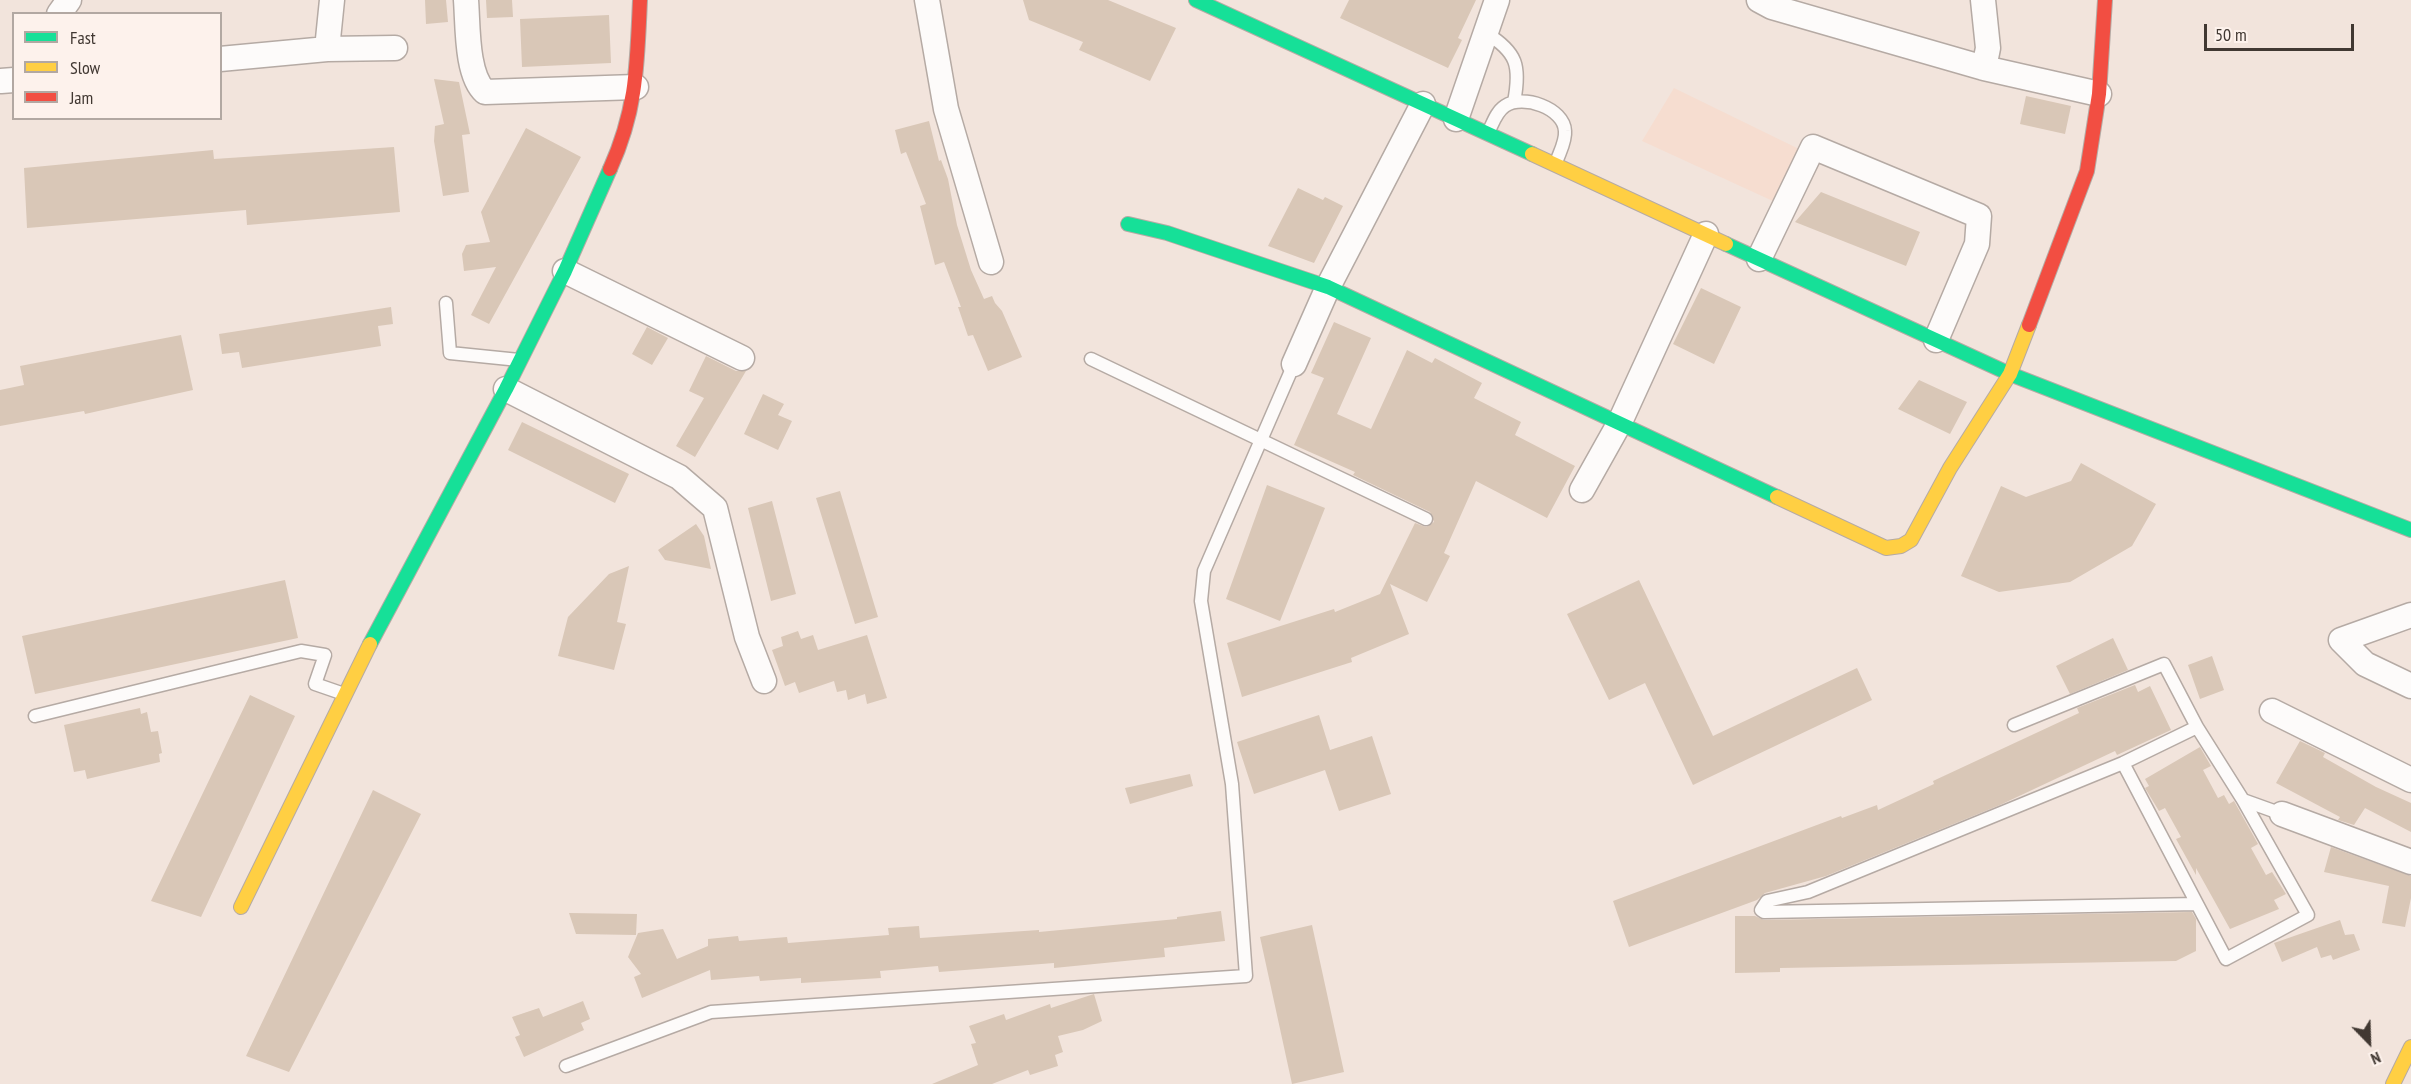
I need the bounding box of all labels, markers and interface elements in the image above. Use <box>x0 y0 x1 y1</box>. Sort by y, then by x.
legend <box>12 12 222 120</box>
scale bar <box>2207 12 2357 50</box>
text: 50 m <box>2215 23 2247 46</box>
text: Fast <box>70 26 96 49</box>
text: Slow <box>70 56 100 79</box>
text: Jam <box>70 86 93 109</box>
north arrow <box>2339 1012 2399 1072</box>
text: N <box>2368 1048 2384 1069</box>

